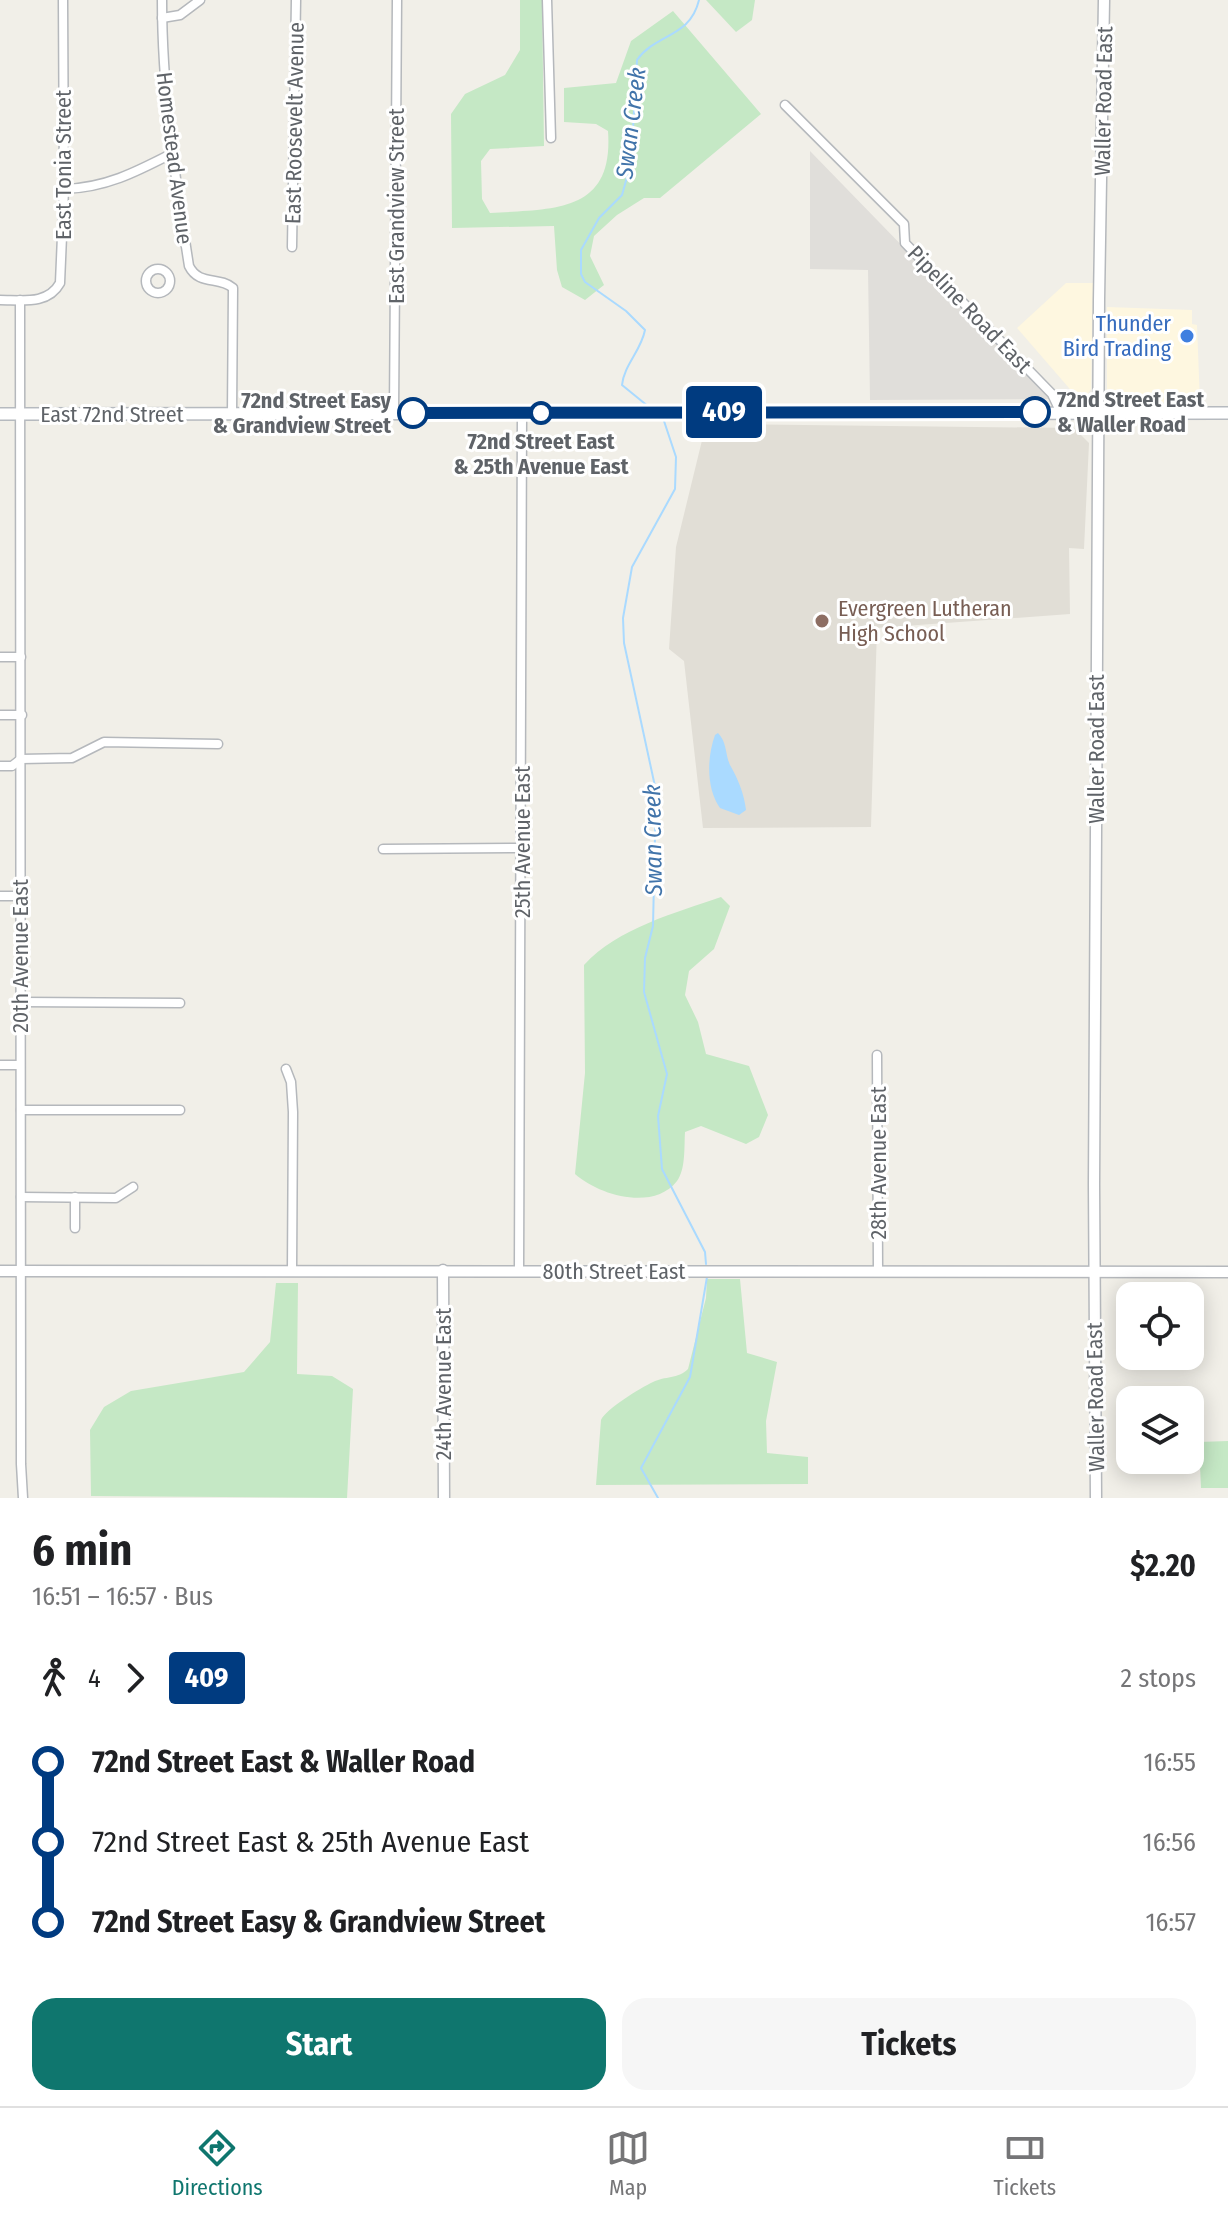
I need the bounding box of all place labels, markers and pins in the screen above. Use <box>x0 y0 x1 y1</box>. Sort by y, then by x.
place label: Thunder Bird Trading <box>1063 310 1172 362</box>
marker: Thunder Bird Trading <box>1178 327 1196 345</box>
place label: 72nd Street East & Waller Road <box>1057 386 1204 438</box>
place label: 72nd Street Easy & Grandview Street <box>213 387 392 439</box>
marker: 72nd Street East & Waller Road <box>1020 397 1050 427</box>
marker: 72nd Street Easy & Grandview Street <box>398 398 428 428</box>
marker: 72nd Street East & 25th Avenue East <box>530 402 552 424</box>
place label: 72nd Street East & 25th Avenue East <box>454 428 629 480</box>
place label: Evergreen Lutheran High School <box>838 595 1012 647</box>
marker: Evergreen Lutheran High School <box>813 612 831 630</box>

